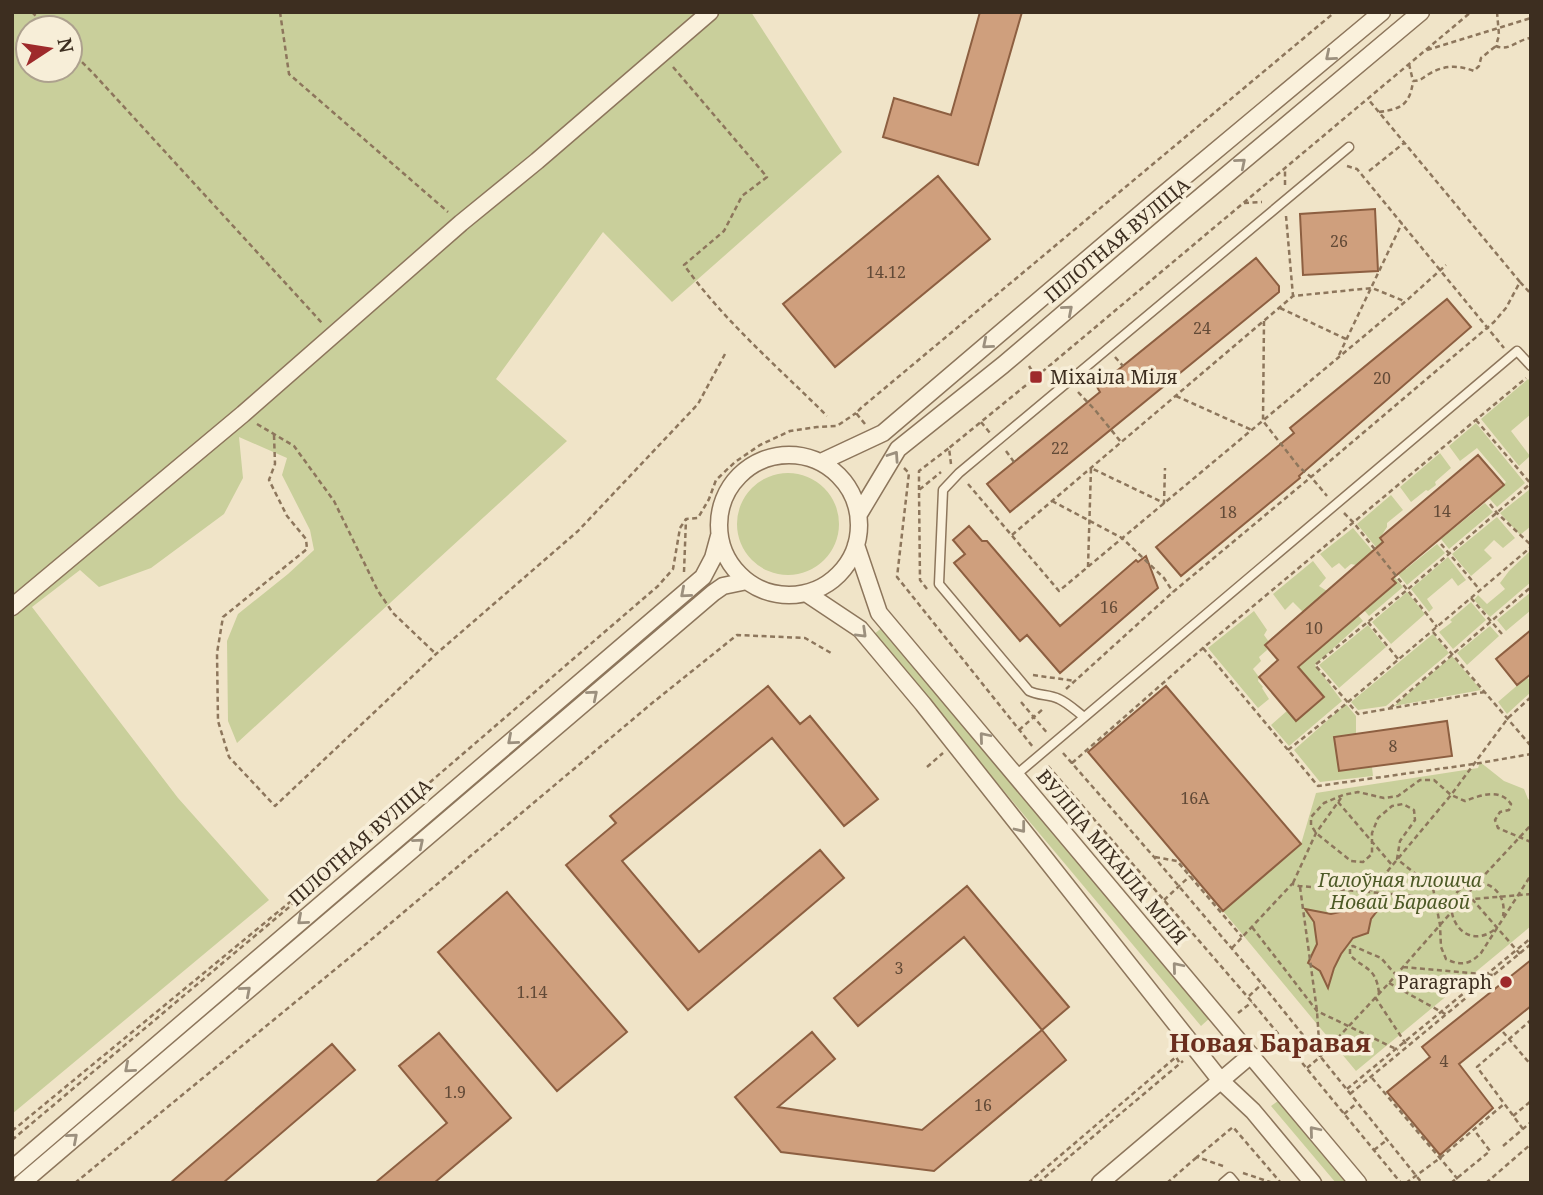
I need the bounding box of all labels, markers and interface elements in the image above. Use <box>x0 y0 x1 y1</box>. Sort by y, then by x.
north arrow <box>14 14 84 84</box>
text: N <box>51 35 80 56</box>
one-way arrow <box>1325 48 1338 60</box>
one-way arrow <box>1233 159 1246 171</box>
street label: ПІЛОТНАЯ ВУЛІЦА <box>1039 171 1195 308</box>
house number: 26 <box>1330 230 1348 252</box>
house number: 14.12 <box>866 261 906 283</box>
one-way arrow <box>1059 306 1072 318</box>
house number: 24 <box>1193 317 1211 339</box>
one-way arrow <box>982 336 995 348</box>
place label: Міхаіла Міля <box>1050 364 1178 390</box>
house number: 20 <box>1373 367 1391 389</box>
marker: Міхаіла Міля <box>1028 369 1044 385</box>
house number: 22 <box>1051 437 1069 459</box>
one-way arrow <box>886 451 899 464</box>
house number: 14 <box>1433 500 1451 522</box>
house number: 18 <box>1219 501 1237 523</box>
one-way arrow <box>680 585 693 597</box>
house number: 16 <box>1100 596 1118 618</box>
house number: 10 <box>1305 617 1323 639</box>
one-way arrow <box>853 624 866 637</box>
one-way arrow <box>584 691 597 703</box>
one-way arrow <box>507 732 520 744</box>
one-way arrow <box>979 732 992 744</box>
house number: 8 <box>1389 735 1398 757</box>
street label: ВУЛІЦА МІХАІЛА МІЛЯ <box>1031 764 1193 950</box>
street label: ПІЛОТНАЯ ВУЛІЦА <box>283 772 438 911</box>
house number: 16А <box>1180 787 1210 809</box>
one-way arrow <box>1012 820 1025 832</box>
one-way arrow <box>411 839 424 851</box>
park label: Галоўная плошча Новай Баравой <box>1317 867 1482 915</box>
one-way arrow <box>297 912 310 924</box>
house number: 3 <box>895 957 904 979</box>
one-way arrow <box>1173 963 1185 976</box>
place label: Paragraph <box>1397 969 1492 995</box>
marker: Paragraph <box>1498 974 1514 990</box>
house number: 1.14 <box>517 981 547 1003</box>
one-way arrow <box>238 987 251 999</box>
district label: Новая Баравая <box>1169 1024 1371 1060</box>
house number: 4 <box>1440 1050 1449 1072</box>
one-way arrow <box>124 1060 137 1072</box>
house number: 1.9 <box>444 1081 466 1103</box>
house number: 16 <box>974 1094 992 1116</box>
one-way arrow <box>1310 1126 1322 1139</box>
one-way arrow <box>65 1134 78 1146</box>

